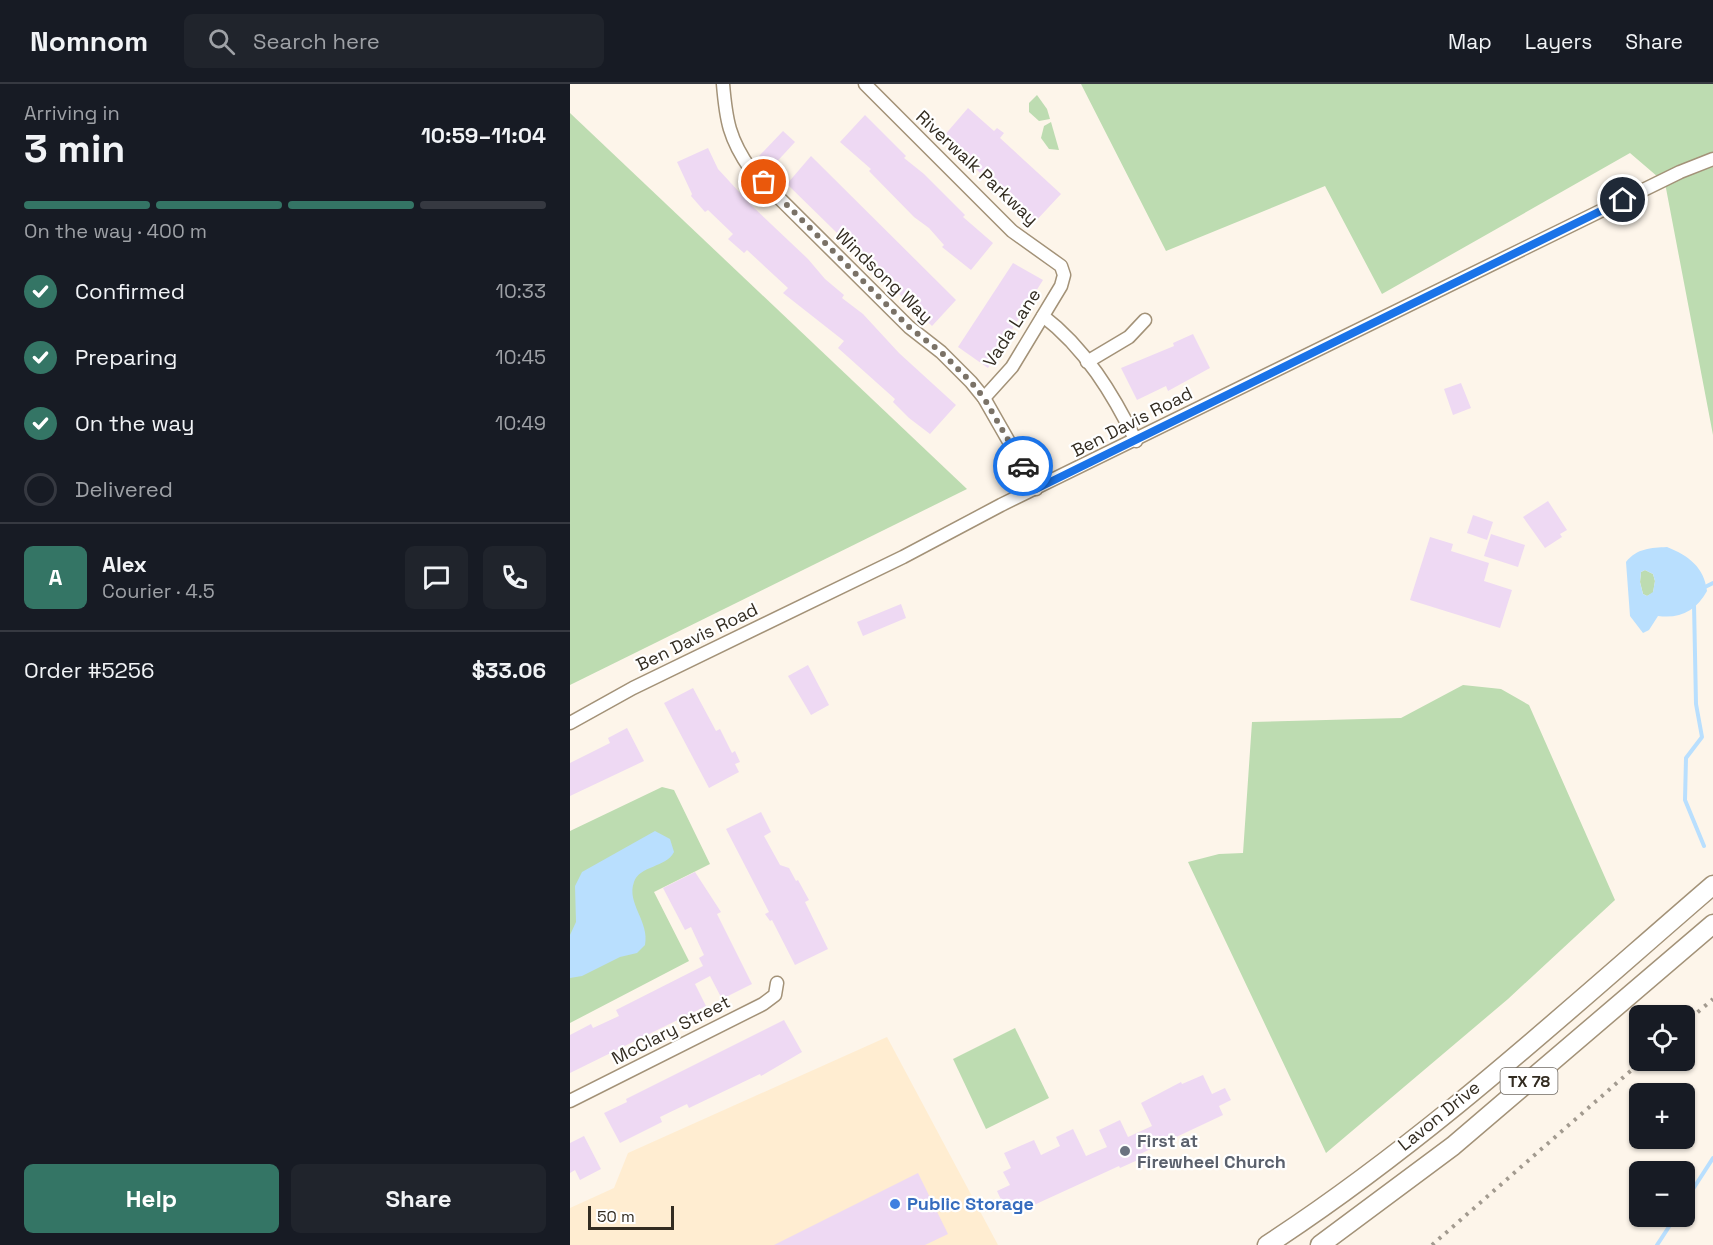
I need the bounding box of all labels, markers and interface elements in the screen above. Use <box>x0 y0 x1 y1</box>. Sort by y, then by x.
search box <box>184 14 604 68</box>
text: Nomnom <box>30 23 148 59</box>
icon: search <box>205 25 238 58</box>
text: Search here <box>253 27 380 55</box>
text: Map <box>1448 28 1492 55</box>
text: Layers <box>1525 28 1592 55</box>
text: Share <box>1625 28 1683 55</box>
text: Arriving in <box>24 100 120 126</box>
street label: Riverwalk Parkway <box>911 105 1043 230</box>
text: 10:59–11:04 <box>421 121 546 149</box>
text: 3 min <box>24 124 125 173</box>
pin <box>738 156 789 207</box>
icon: bag <box>747 165 780 198</box>
pin <box>1597 174 1648 225</box>
icon: home <box>1606 183 1639 216</box>
text: On the way · 400 m <box>24 218 207 244</box>
street label: Windsong Way <box>831 223 938 328</box>
icon: check <box>24 275 57 308</box>
text: Confirmed <box>75 277 185 305</box>
text: 10:33 <box>496 278 546 304</box>
street label: Vada Lane <box>978 284 1045 371</box>
icon: check <box>24 341 57 374</box>
text: Preparing <box>75 343 177 371</box>
text: 10:45 <box>495 344 546 370</box>
street label: Ben Davis Road <box>1068 381 1196 462</box>
icon: check <box>24 407 57 440</box>
text: On the way <box>75 409 194 437</box>
text: 10:49 <box>495 410 546 436</box>
courier <box>993 436 1053 496</box>
icon: car <box>1007 450 1040 483</box>
text: Delivered <box>75 475 173 503</box>
button: chat <box>405 546 468 609</box>
button: phone <box>483 546 546 609</box>
text: Alex <box>102 550 147 578</box>
text: A <box>49 563 62 591</box>
text: Courier · 4.5 <box>102 578 215 604</box>
street label: Ben Davis Road <box>632 597 761 676</box>
text: Order #5256 <box>24 656 154 684</box>
text: $33.06 <box>472 656 546 684</box>
street label: McClary Street <box>608 990 734 1069</box>
map controls <box>1629 1005 1695 1227</box>
button: locate <box>1629 1005 1695 1071</box>
road number: TX 78 <box>1500 1068 1558 1094</box>
street label: Lavon Drive <box>1393 1076 1484 1156</box>
button: + <box>1629 1083 1695 1149</box>
place label: First at Firewheel Church <box>1137 1129 1286 1173</box>
marker: First at Firewheel Church <box>1118 1144 1132 1158</box>
button: − <box>1629 1161 1695 1227</box>
button: Help <box>24 1164 279 1233</box>
button: Share <box>291 1164 546 1233</box>
place label: Public Storage <box>907 1192 1034 1215</box>
marker: Public Storage <box>888 1197 902 1211</box>
scale bar <box>588 1203 674 1230</box>
text: 50 m <box>597 1206 635 1227</box>

